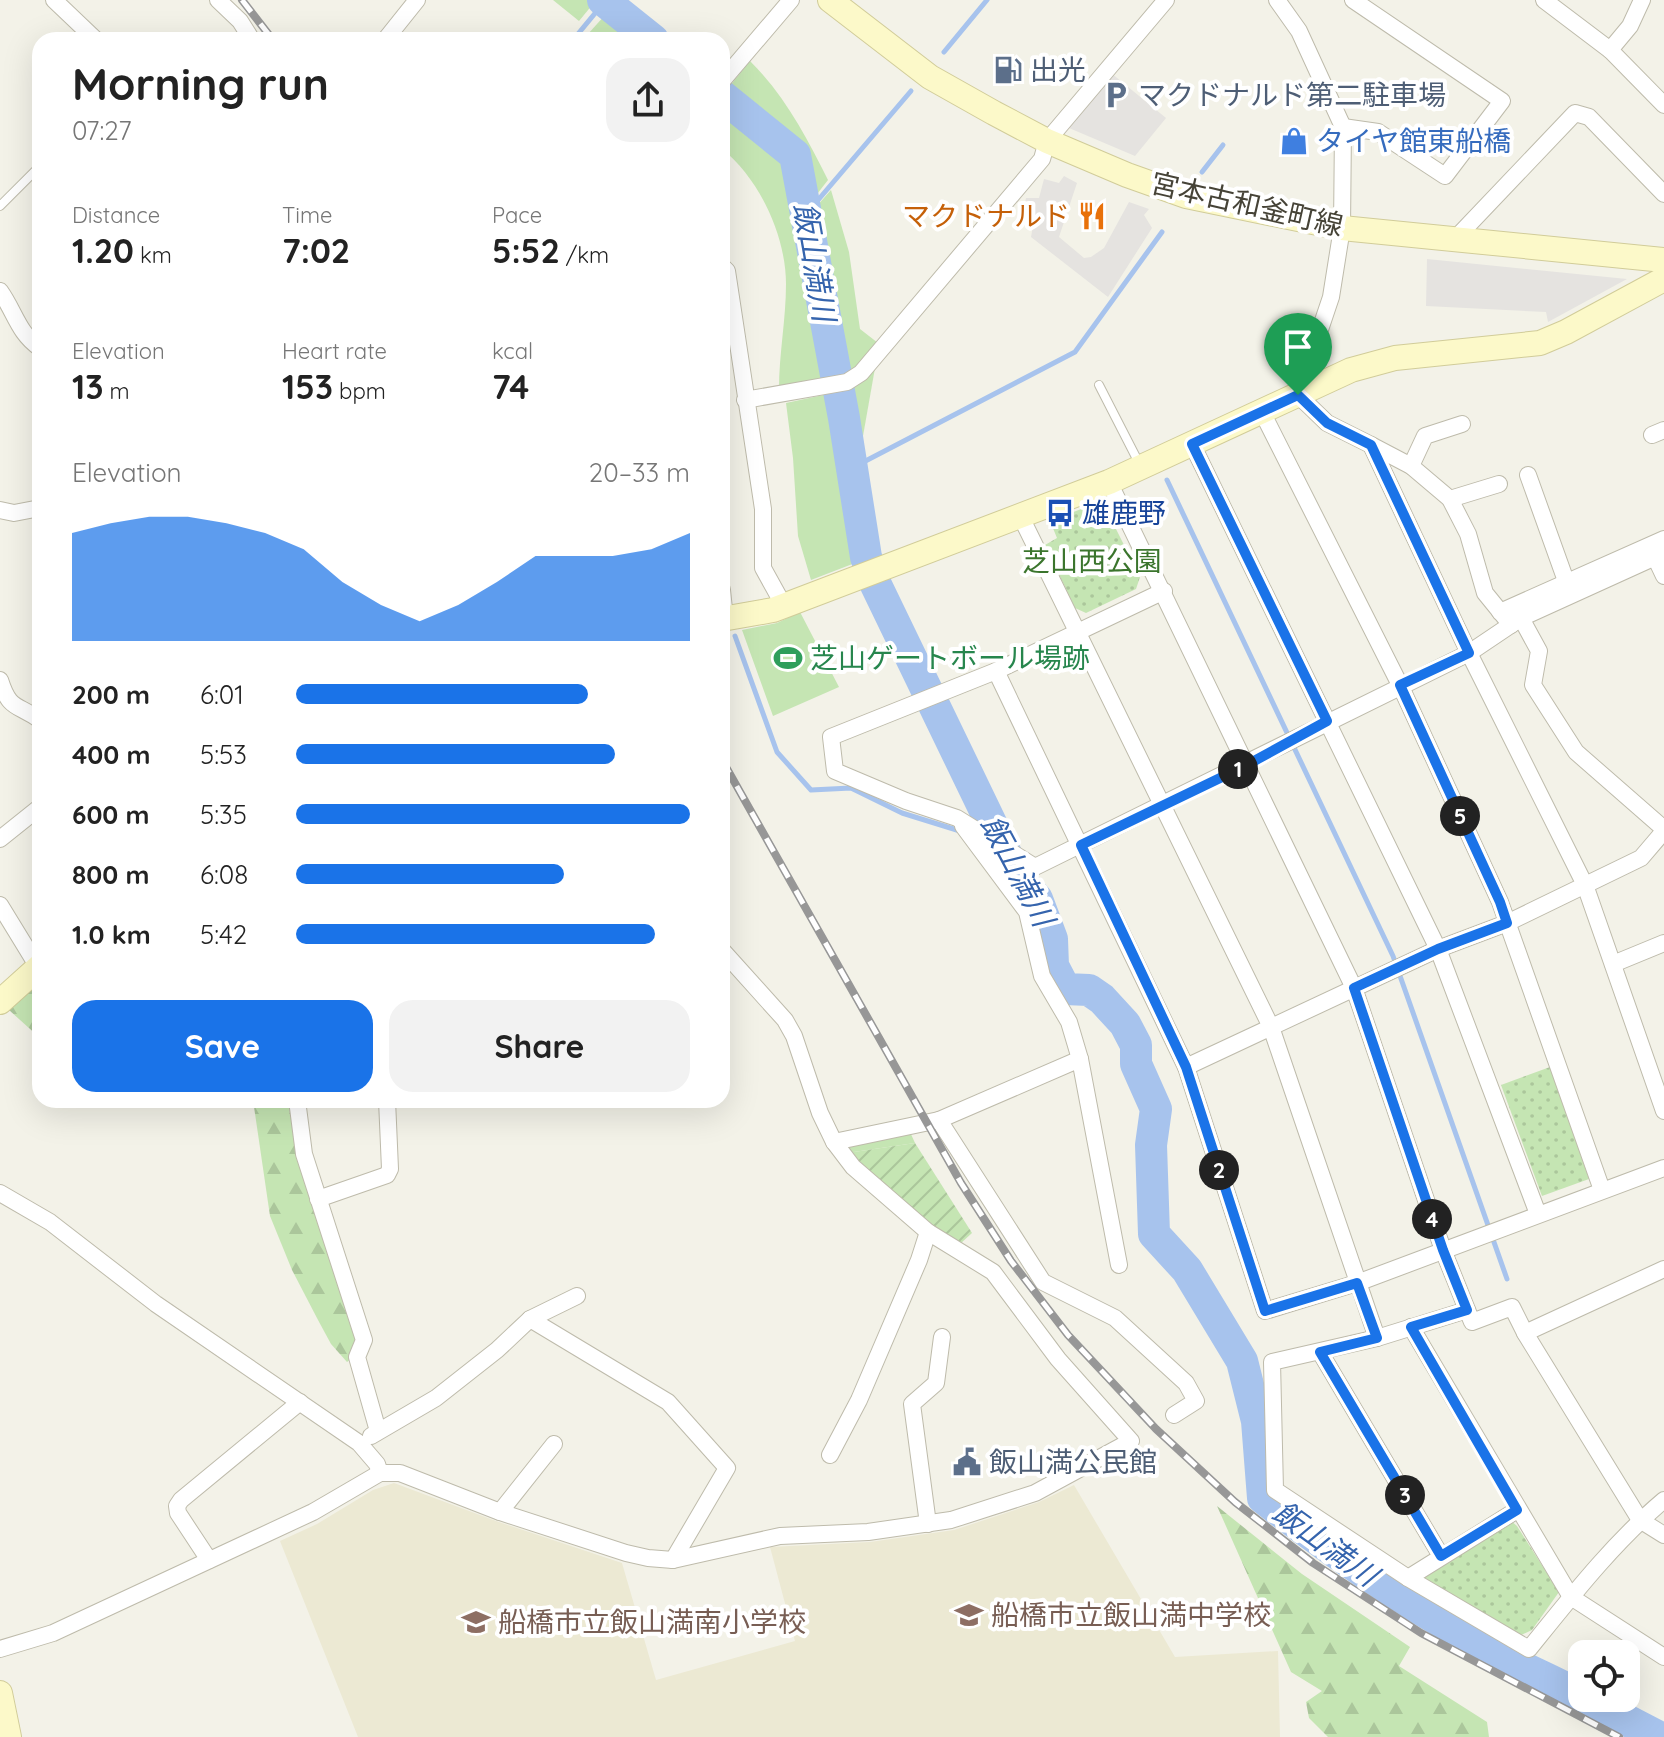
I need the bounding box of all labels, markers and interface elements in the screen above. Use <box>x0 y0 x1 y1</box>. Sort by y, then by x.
place label: 出光 <box>1030 52 1086 87</box>
fuel station icon: 出光 <box>993 55 1023 85</box>
text: Morning run <box>72 56 329 111</box>
button: share <box>606 58 690 142</box>
place label: マクドナルド第二駐車場 <box>1138 77 1446 112</box>
parking icon: マクドナルド第二駐車場 <box>1101 80 1131 110</box>
text: 07:27 <box>72 114 132 147</box>
place label: タイヤ館東船橋 <box>1316 123 1511 158</box>
shop icon: タイヤ館東船橋 <box>1279 126 1309 156</box>
street label: 宮本古和釜町線 <box>1148 164 1347 243</box>
place label: マクドナルド <box>902 198 1070 233</box>
water label: 飯山満川 <box>786 199 845 327</box>
text: Distance <box>72 201 160 229</box>
text: Time <box>282 201 333 229</box>
text: Pace <box>492 201 542 229</box>
restaurant icon: マクドナルド <box>1077 201 1107 231</box>
text: 1.20 <box>72 229 134 272</box>
text: 7:02 <box>282 229 350 272</box>
text: 5:52 <box>492 229 560 272</box>
text: km <box>134 241 172 269</box>
text: /km <box>560 241 609 269</box>
pin <box>1264 313 1332 395</box>
icon: arrive <box>1276 325 1320 369</box>
text: Elevation <box>72 337 165 365</box>
text: Heart rate <box>282 337 387 365</box>
text: kcal <box>492 337 533 365</box>
text: 13 <box>72 365 103 408</box>
text: 153 <box>282 365 333 408</box>
text: 74 <box>492 365 529 408</box>
text: m <box>103 377 130 405</box>
text: bpm <box>333 377 386 405</box>
text: Elevation <box>72 456 182 489</box>
text: 20–33 m <box>589 456 690 489</box>
place label: 雄鹿野 <box>1082 495 1166 530</box>
bus stop icon: 雄鹿野 <box>1045 498 1075 528</box>
park label: 芝山西公園 <box>1022 543 1162 578</box>
place label: 芝山ゲートボール場跡 <box>810 640 1090 675</box>
sports icon: 芝山ゲートボール場跡 <box>773 643 803 673</box>
text: 200 m <box>72 678 150 711</box>
text: 6:01 <box>200 678 244 711</box>
text: 400 m <box>72 738 150 771</box>
text: 5:53 <box>200 738 247 771</box>
pin: 1 <box>1218 749 1258 789</box>
text: 1 <box>1234 755 1242 783</box>
pin: 5 <box>1440 796 1480 836</box>
text: 600 m <box>72 798 150 831</box>
text: 5:35 <box>200 798 247 831</box>
text: 5 <box>1454 802 1466 830</box>
water label: 飯山満川 <box>973 809 1064 935</box>
text: 800 m <box>72 858 149 891</box>
text: 6:08 <box>200 858 248 891</box>
text: 1.0 km <box>72 918 151 951</box>
text: 5:42 <box>200 918 247 951</box>
button: Save <box>72 1000 373 1092</box>
button: Share <box>389 1000 690 1092</box>
pin: 2 <box>1199 1150 1239 1190</box>
text: 2 <box>1213 1156 1225 1184</box>
pin: 4 <box>1412 1199 1452 1239</box>
text: 4 <box>1426 1205 1438 1233</box>
place label: 飯山満公民館 <box>989 1444 1157 1479</box>
public building icon: 飯山満公民館 <box>952 1447 982 1477</box>
pin: 3 <box>1385 1475 1425 1515</box>
text: 3 <box>1399 1481 1411 1509</box>
water label: 飯山満川 <box>1266 1493 1388 1596</box>
place label: 船橋市立飯山満中学校 <box>991 1597 1271 1632</box>
school or university icon: 船橋市立飯山満中学校 <box>954 1600 984 1630</box>
place label: 船橋市立飯山満南小学校 <box>498 1604 806 1639</box>
school or university icon: 船橋市立飯山満南小学校 <box>461 1607 491 1637</box>
map controls <box>1568 1640 1640 1712</box>
button: locate <box>1568 1640 1640 1712</box>

